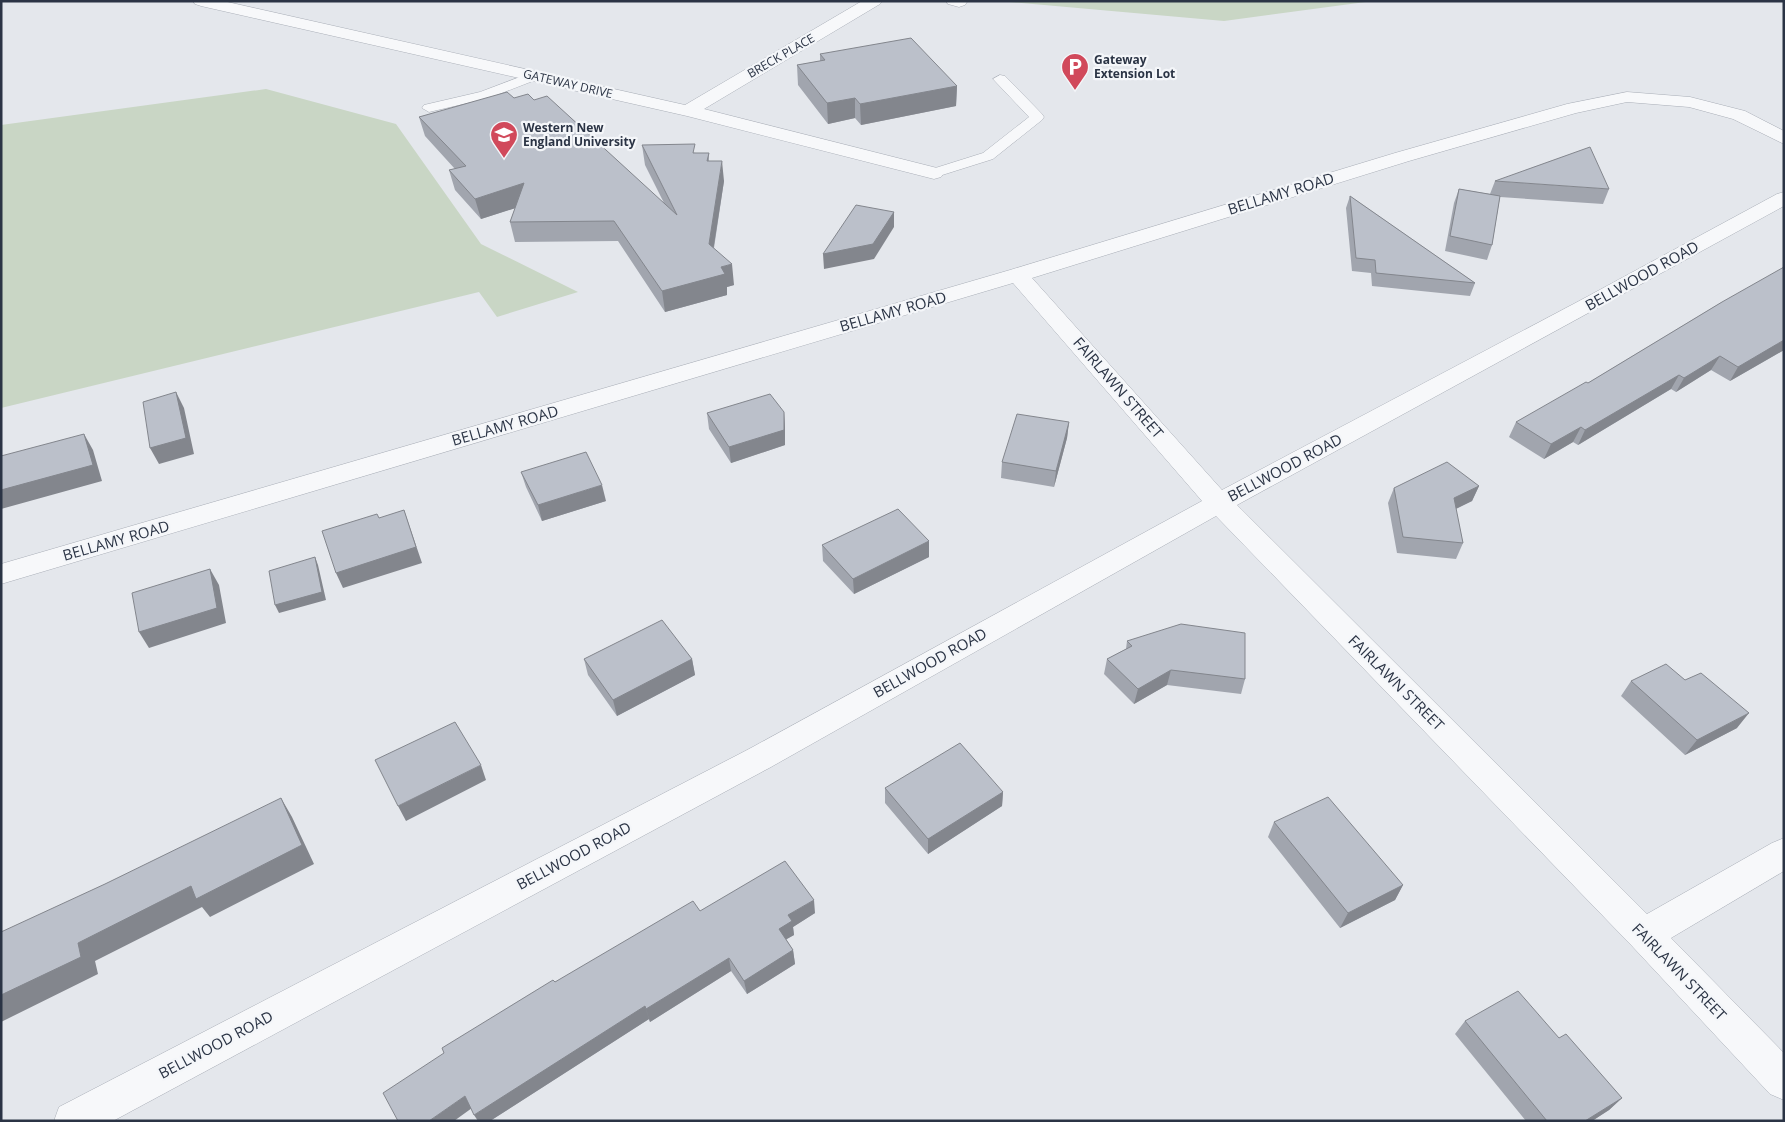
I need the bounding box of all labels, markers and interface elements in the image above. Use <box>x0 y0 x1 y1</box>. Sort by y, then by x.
street label: BRECK PLACE <box>744 29 818 82</box>
place label: Gateway Extension Lot <box>1094 51 1175 82</box>
parking icon: Gateway Extension Lot <box>1060 52 1090 91</box>
street label: GATEWAY DRIVE <box>522 65 615 102</box>
place label: Western New England University <box>523 119 636 150</box>
school or university icon: Western New England University <box>489 120 519 159</box>
street label: BELLAMY ROAD <box>1225 167 1336 219</box>
street label: BELLWOOD ROAD <box>1581 236 1702 315</box>
street label: BELLAMY ROAD <box>837 286 948 336</box>
street label: FAIRLAWN STREET <box>1069 333 1169 443</box>
street label: BELLAMY ROAD <box>449 400 560 450</box>
street label: BELLWOOD ROAD <box>1224 428 1345 506</box>
street label: BELLAMY ROAD <box>60 515 171 565</box>
street label: BELLWOOD ROAD <box>869 623 990 702</box>
street label: FAIRLAWN STREET <box>1344 630 1449 735</box>
street label: BELLWOOD ROAD <box>513 816 634 894</box>
street label: FAIRLAWN STREET <box>1628 918 1732 1025</box>
street label: BELLWOOD ROAD <box>155 1005 276 1083</box>

